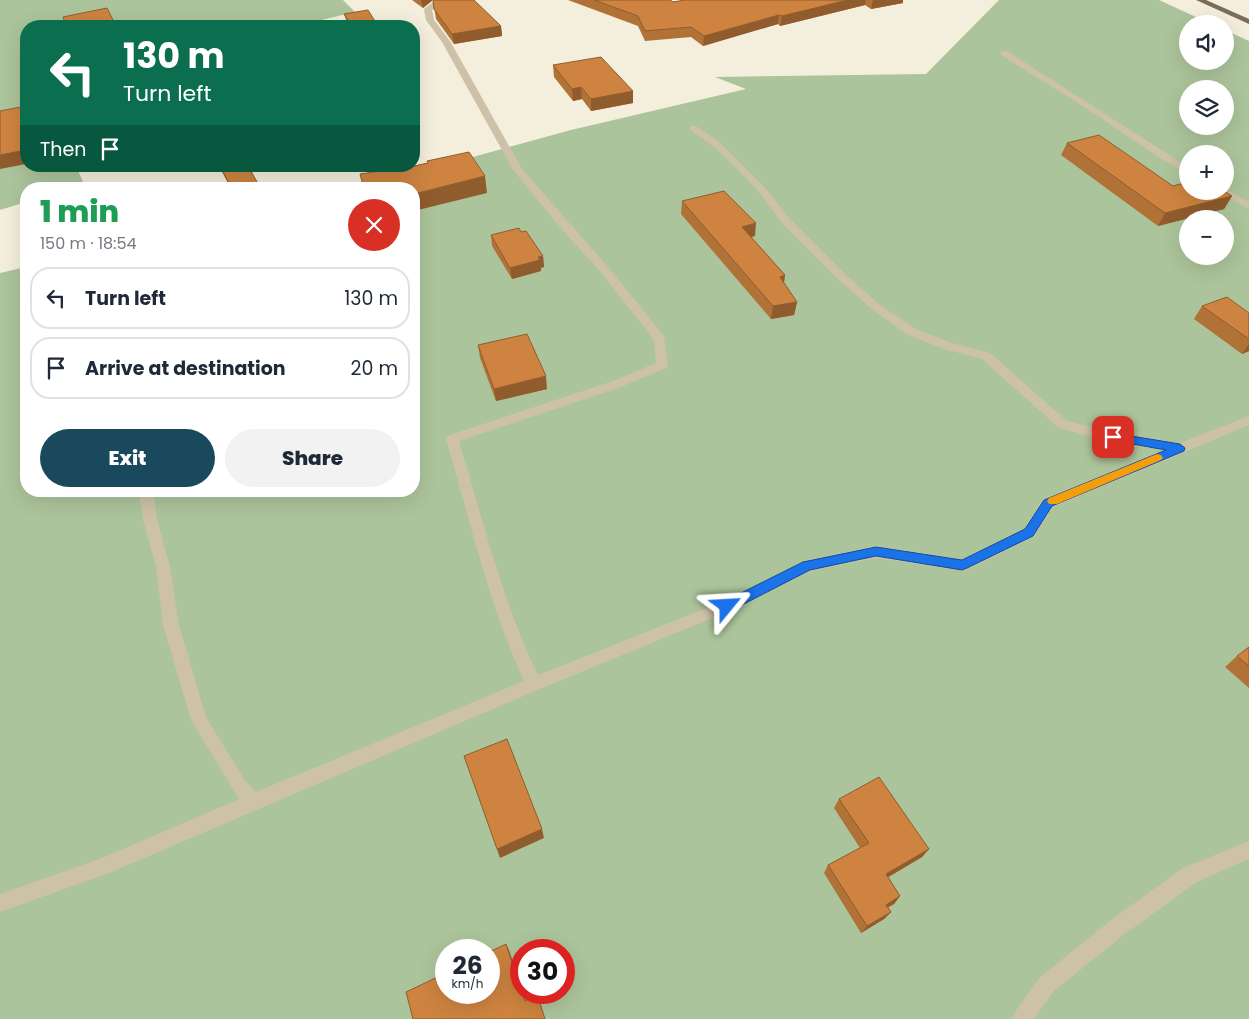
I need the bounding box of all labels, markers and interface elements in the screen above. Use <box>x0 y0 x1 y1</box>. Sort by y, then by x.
map controls <box>1179 15 1234 265</box>
button: sound <box>1179 15 1234 70</box>
text: 130 m <box>123 31 225 80</box>
icon: left <box>40 40 105 105</box>
text: Turn left <box>123 78 211 109</box>
button: layers <box>1179 80 1234 135</box>
icon: arrive <box>96 135 124 163</box>
text: Then <box>40 136 86 163</box>
button: + <box>1179 145 1234 200</box>
text: 1 min <box>40 190 119 233</box>
button: close <box>348 199 400 251</box>
button: − <box>1179 210 1234 265</box>
text: 150 m · 18:54 <box>40 232 137 255</box>
icon: left <box>42 284 70 312</box>
text: Turn left <box>85 285 166 312</box>
text: 130 m <box>344 285 398 312</box>
icon: arrive <box>42 354 70 382</box>
text: Arrive at destination <box>85 355 286 382</box>
text: 20 m <box>350 355 398 382</box>
pin <box>1092 416 1134 458</box>
icon: arrive <box>1099 423 1127 451</box>
button: Exit <box>40 429 215 487</box>
button: Share <box>225 429 400 487</box>
position arrow <box>700 579 752 631</box>
speed limit sign: 30 <box>510 939 575 1004</box>
text: 26 <box>452 948 483 983</box>
text: km/h <box>452 975 483 992</box>

